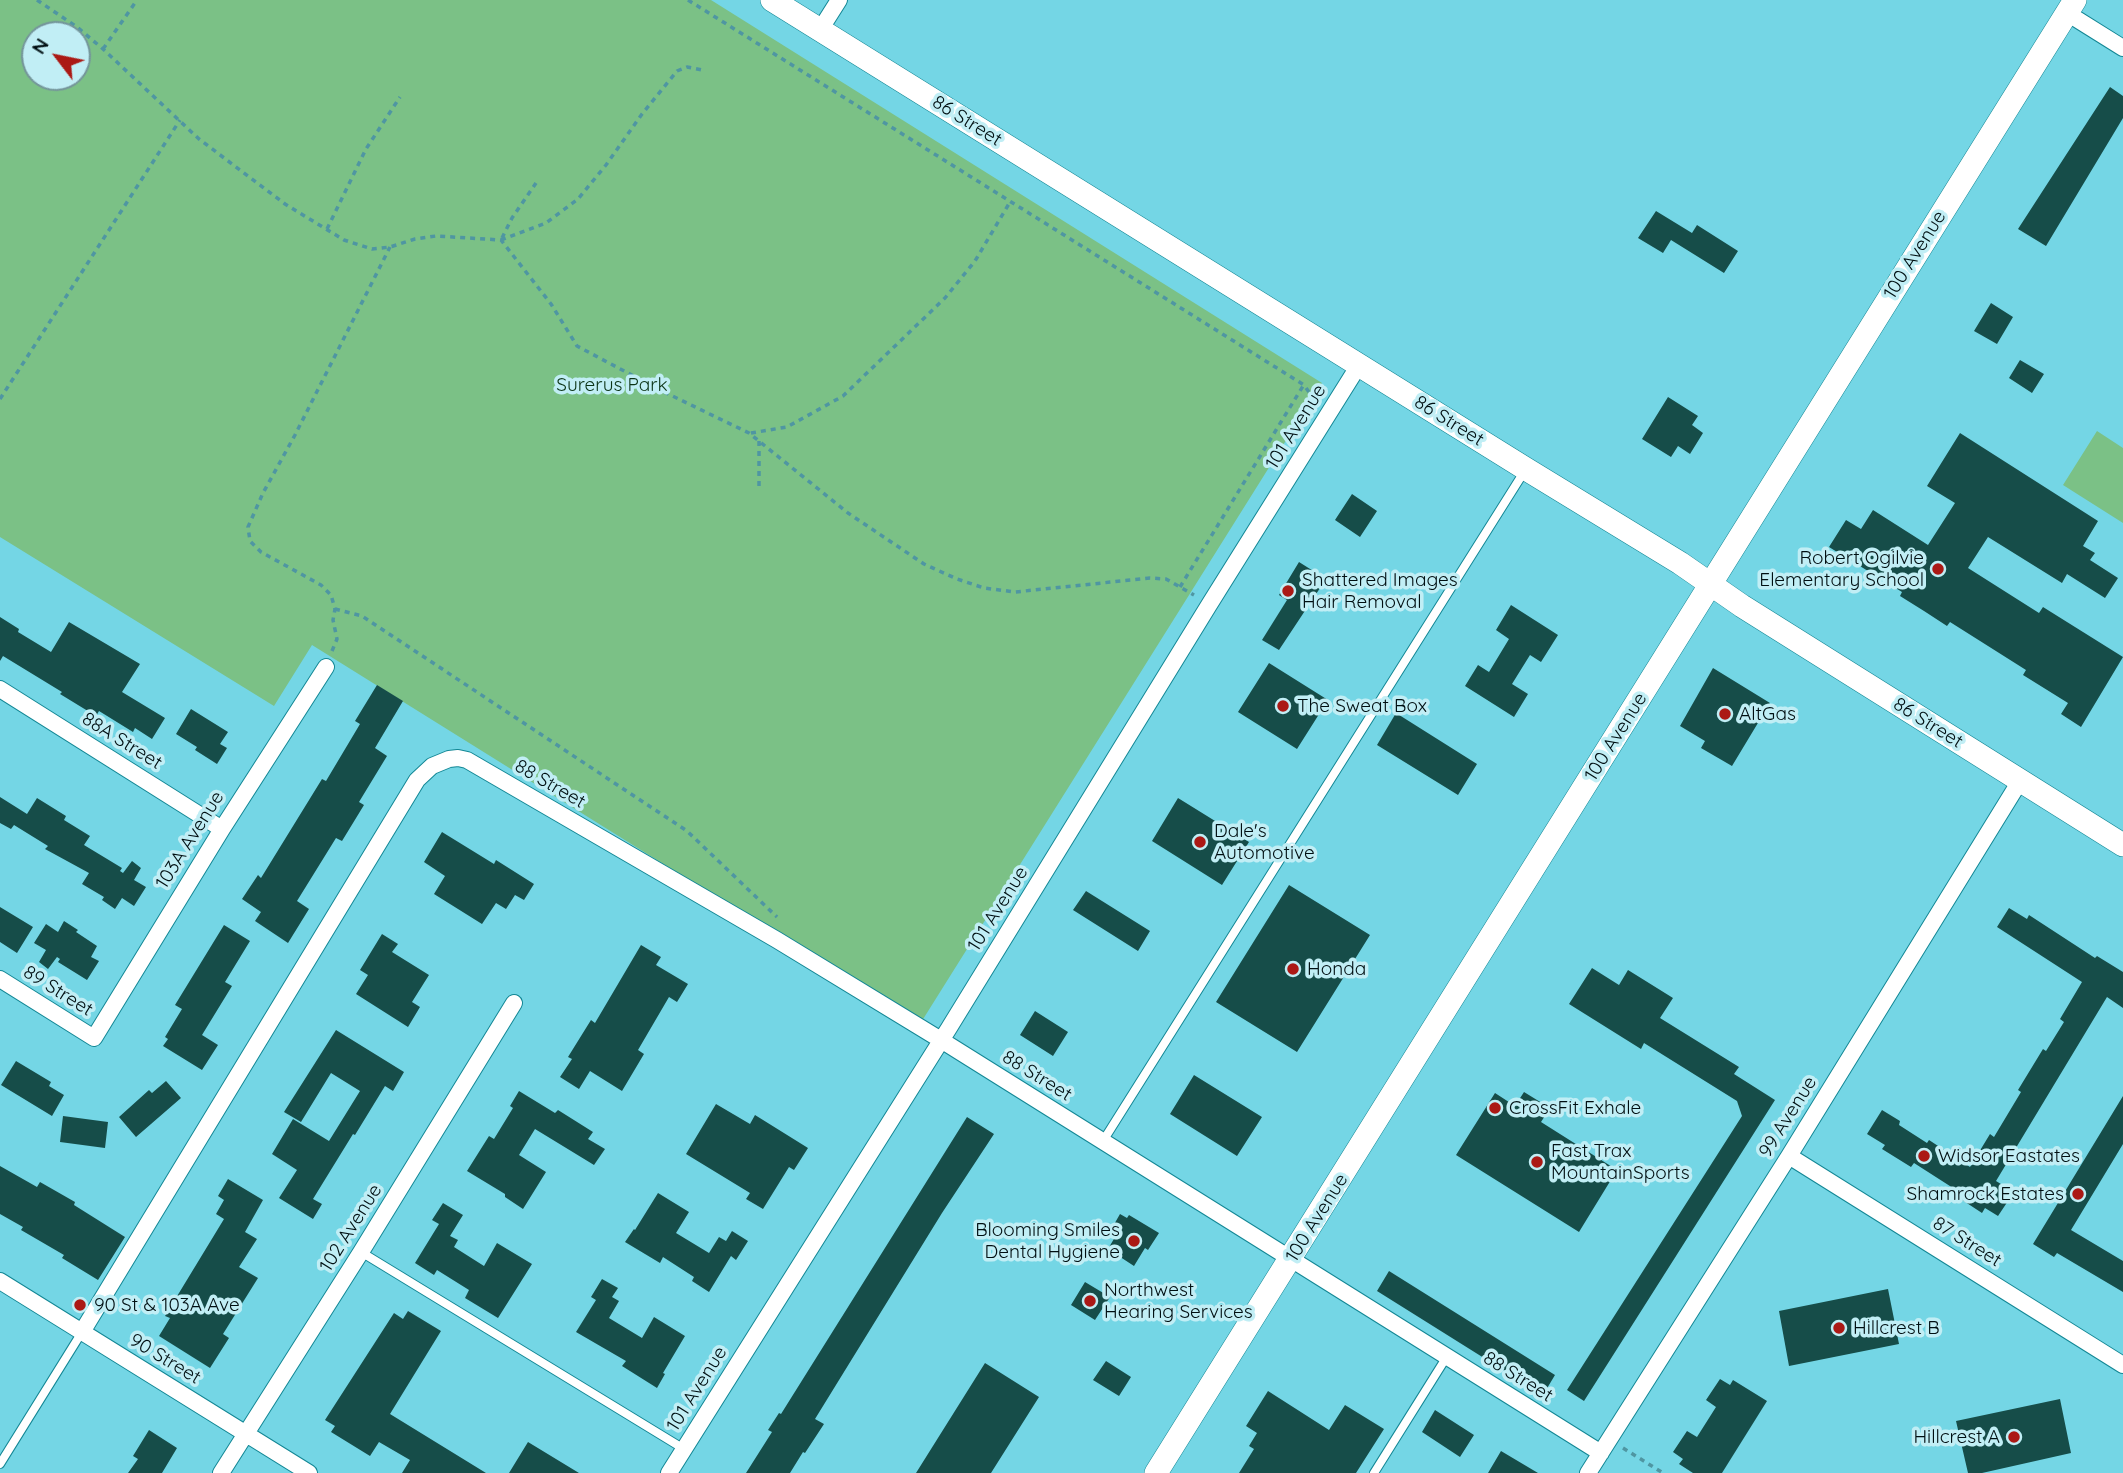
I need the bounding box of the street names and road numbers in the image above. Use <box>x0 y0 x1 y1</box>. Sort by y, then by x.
street label: 86 Street <box>928 91 1006 151</box>
street label: 100 Avenue <box>1879 207 1951 303</box>
street label: 101 Avenue <box>1261 380 1331 474</box>
street label: 86 Street <box>1410 391 1488 451</box>
street label: 100 Avenue <box>1580 689 1652 785</box>
street label: 86 Street <box>1889 693 1967 753</box>
street label: 88A Street <box>78 708 166 774</box>
street label: 88 Street <box>511 755 589 813</box>
street label: 103A Avenue <box>151 787 229 893</box>
street label: 101 Avenue <box>963 862 1033 956</box>
street label: 89 Street <box>19 961 97 1021</box>
street label: 88 Street <box>998 1046 1076 1106</box>
street label: 99 Avenue <box>1754 1072 1822 1162</box>
street label: 100 Avenue <box>1281 1170 1353 1266</box>
street label: 102 Avenue <box>315 1180 387 1276</box>
street label: 87 Street <box>1928 1212 2006 1272</box>
street label: 90 Street <box>125 1329 205 1389</box>
street label: 101 Avenue <box>662 1342 732 1436</box>
street label: 88 Street <box>1479 1347 1557 1407</box>

